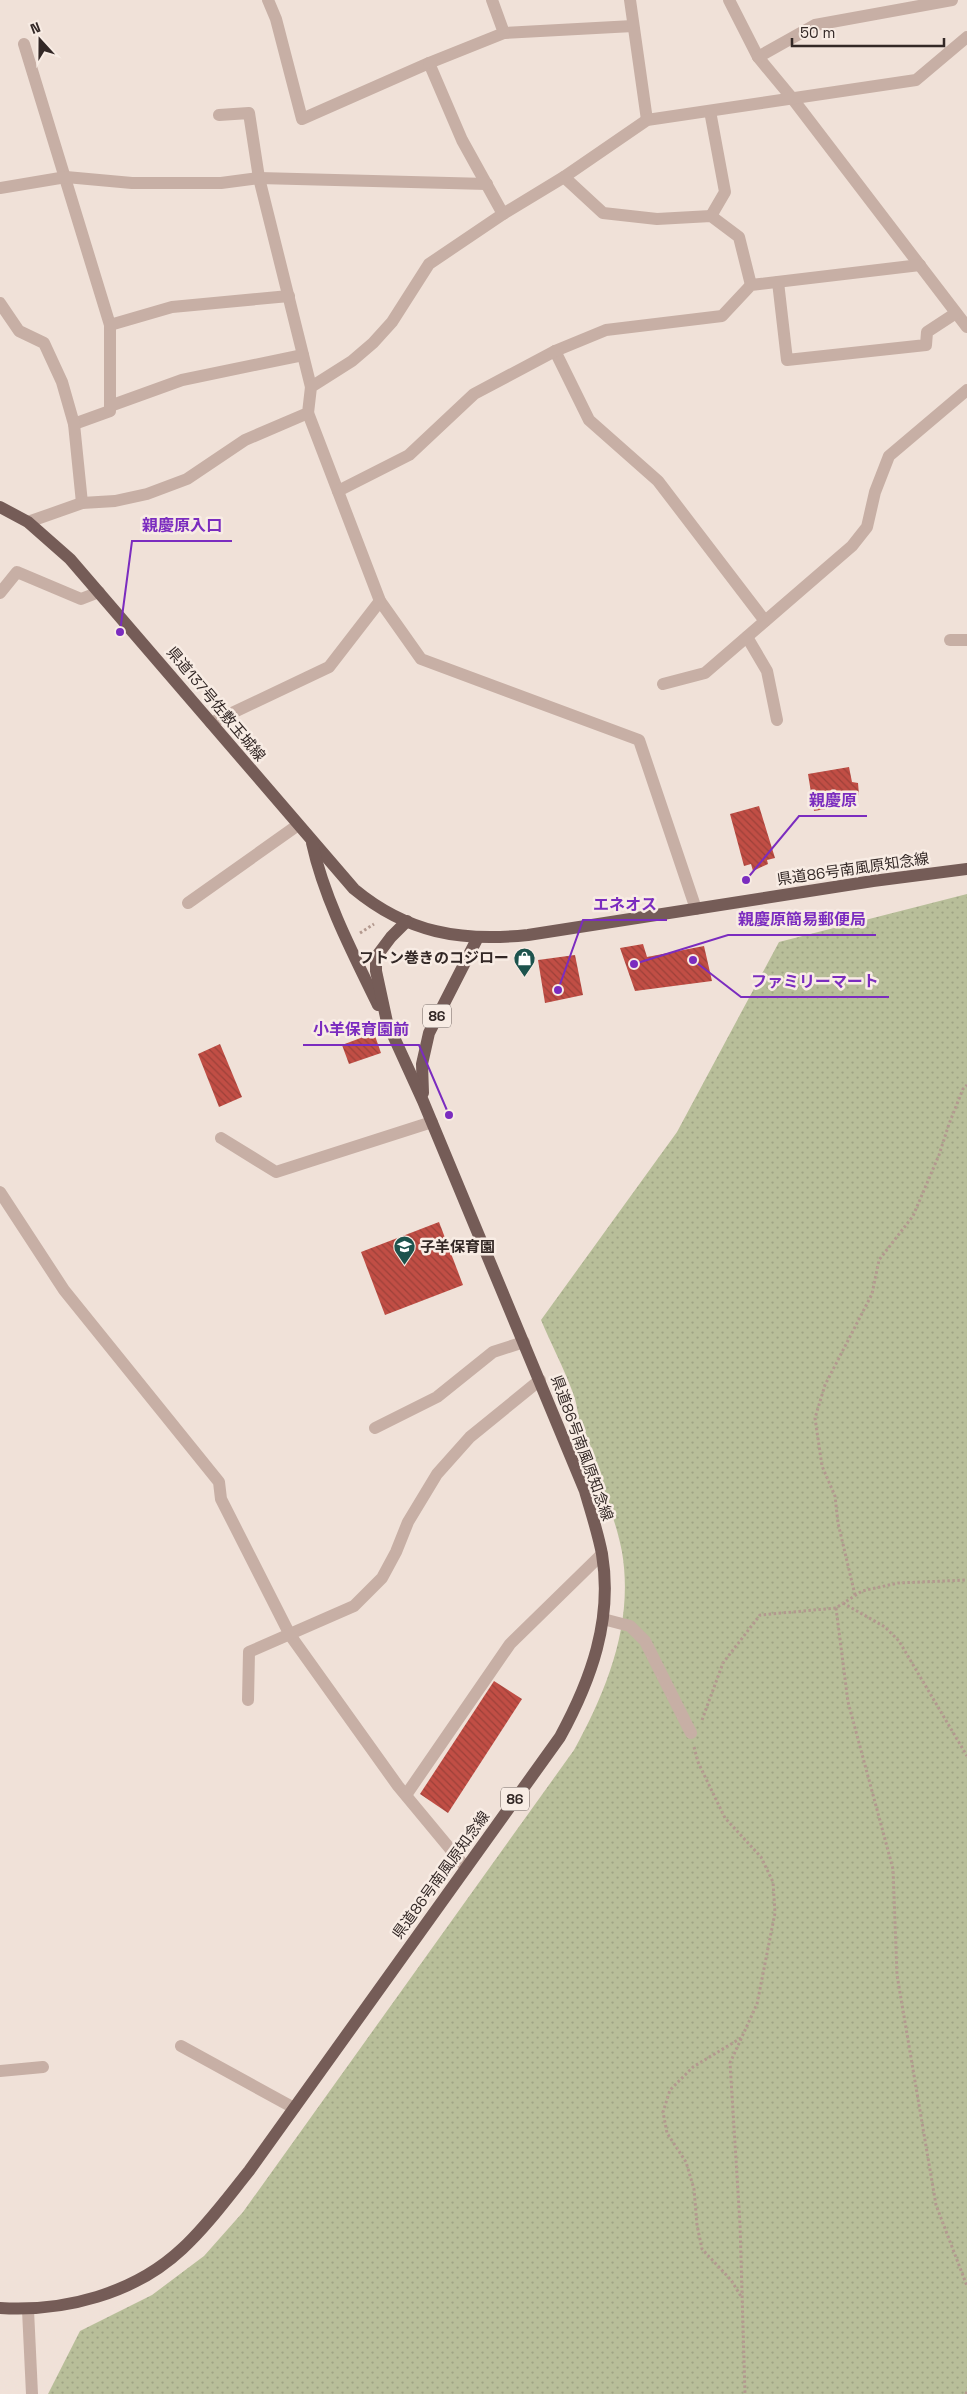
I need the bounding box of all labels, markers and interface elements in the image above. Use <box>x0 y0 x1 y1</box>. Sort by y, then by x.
north arrow <box>15 15 65 65</box>
scale bar <box>792 15 944 47</box>
text: N <box>28 18 43 38</box>
text: 50 m <box>800 23 835 42</box>
callout: 親慶原入口 <box>132 510 232 541</box>
text: 親慶原入口 <box>142 515 222 536</box>
street label: 県道137号佐敷玉城線 <box>163 642 270 765</box>
callout: 親慶原 <box>799 785 867 816</box>
text: 親慶原 <box>809 790 857 811</box>
street label: 県道86号南風原知念線 <box>776 848 930 889</box>
callout: エネオス <box>583 889 667 920</box>
text: エネオス <box>593 894 657 915</box>
callout: 親慶原簡易郵便局 <box>728 904 876 935</box>
text: 親慶原簡易郵便局 <box>738 909 866 930</box>
shop icon: フトン巻きのコジロー <box>513 946 537 977</box>
place label: フトン巻きのコジロー <box>359 948 509 967</box>
callout: ファミリーマート <box>741 966 889 997</box>
text: ファミリーマート <box>751 971 879 992</box>
road number: 86 <box>423 1004 451 1028</box>
callout: 小羊保育園前 <box>303 1014 419 1045</box>
text: 小羊保育園前 <box>313 1019 409 1040</box>
school or university icon: 子羊保育園 <box>392 1235 416 1266</box>
place label: 子羊保育園 <box>420 1237 495 1256</box>
street label: 県道86号南風原知念線 <box>547 1372 618 1523</box>
road number: 86 <box>501 1788 529 1810</box>
street label: 県道86号南風原知念線 <box>388 1807 493 1942</box>

